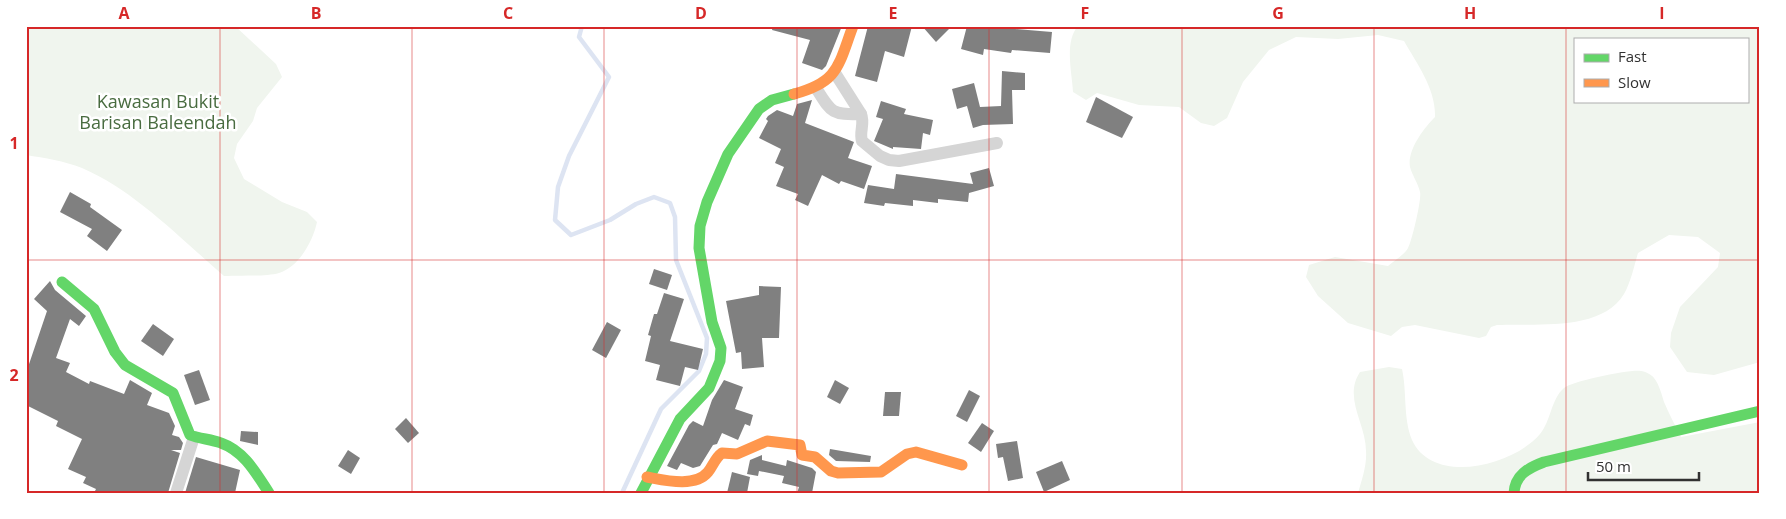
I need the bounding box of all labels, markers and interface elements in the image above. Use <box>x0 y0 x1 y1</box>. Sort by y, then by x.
text: A <box>118 2 130 24</box>
text: B <box>311 2 321 24</box>
text: C <box>503 2 513 24</box>
text: D <box>695 2 707 24</box>
text: E <box>889 2 898 24</box>
text: F <box>1081 2 1089 24</box>
text: G <box>1272 2 1284 24</box>
text: H <box>1464 2 1476 24</box>
text: I <box>1659 2 1665 24</box>
legend <box>1574 38 1748 102</box>
text: Fast <box>1618 46 1647 66</box>
text: Slow <box>1618 72 1651 92</box>
park label: Kawasan Bukit Barisan Baleendah <box>79 89 237 134</box>
text: 1 <box>9 132 19 154</box>
text: 2 <box>9 364 19 386</box>
scale bar <box>1588 449 1700 481</box>
text: 50 m <box>1596 456 1631 476</box>

